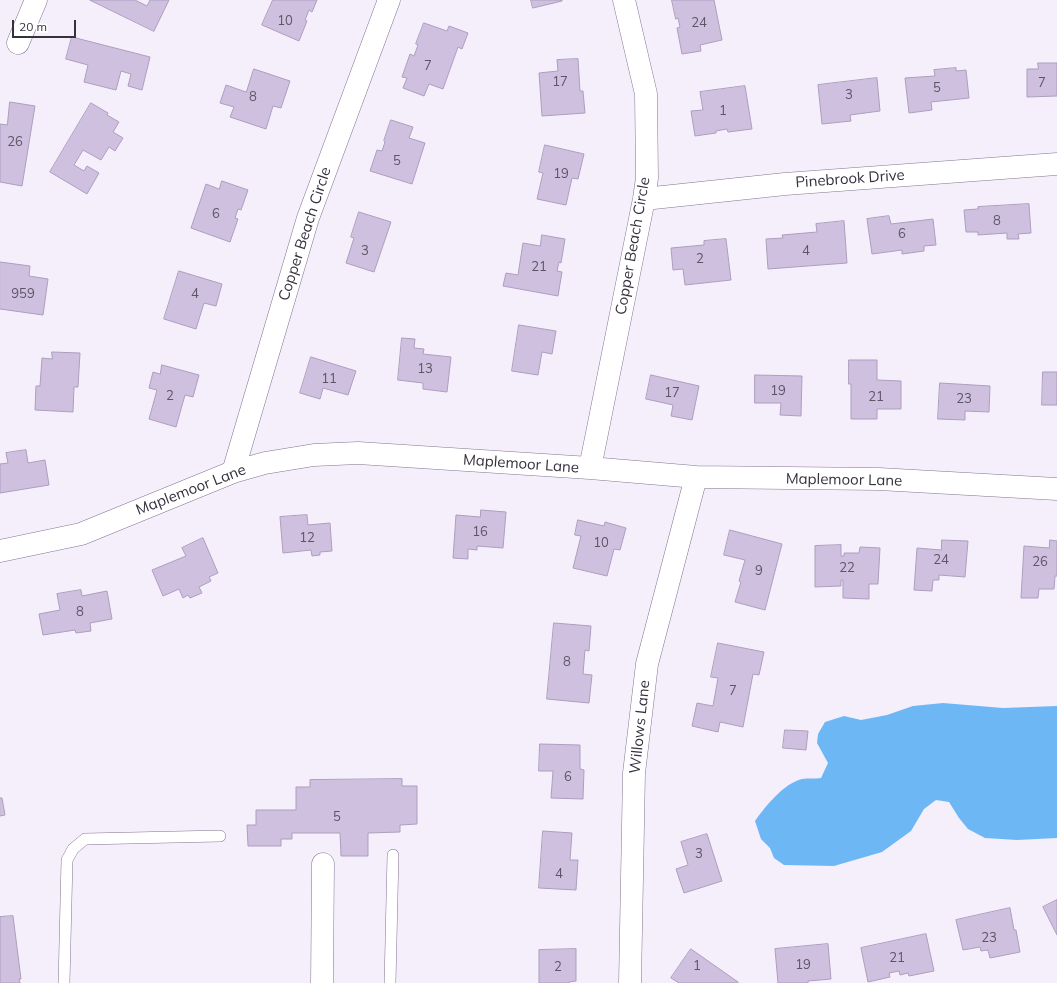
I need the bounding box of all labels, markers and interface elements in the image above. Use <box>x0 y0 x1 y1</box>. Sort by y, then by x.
scale bar <box>14 12 78 38</box>
house number: 10 <box>277 13 293 29</box>
house number: 24 <box>691 15 707 31</box>
text: 20 m <box>19 19 47 34</box>
house number: 7 <box>424 58 432 74</box>
house number: 17 <box>552 74 568 90</box>
house number: 7 <box>1038 75 1046 91</box>
house number: 5 <box>933 80 941 96</box>
house number: 3 <box>845 87 853 103</box>
house number: 8 <box>249 89 257 105</box>
house number: 1 <box>719 103 727 119</box>
house number: 26 <box>7 134 23 150</box>
house number: 5 <box>393 153 401 169</box>
street label: Copper Beach Circle <box>275 165 335 303</box>
house number: 19 <box>553 166 569 182</box>
street label: Pinebrook Drive <box>795 166 905 192</box>
street label: Copper Beach Circle <box>612 176 654 316</box>
house number: 6 <box>212 206 220 222</box>
house number: 8 <box>993 213 1001 229</box>
house number: 6 <box>898 226 906 242</box>
house number: 3 <box>361 243 369 259</box>
house number: 4 <box>802 243 810 259</box>
house number: 2 <box>696 251 704 267</box>
house number: 21 <box>531 259 547 275</box>
house number: 959 <box>11 286 35 302</box>
house number: 4 <box>191 286 199 302</box>
house number: 13 <box>417 361 433 377</box>
house number: 11 <box>321 371 337 387</box>
house number: 19 <box>770 383 786 399</box>
house number: 17 <box>664 385 680 401</box>
house number: 2 <box>166 388 174 404</box>
house number: 21 <box>868 389 884 405</box>
house number: 23 <box>956 391 972 407</box>
street label: Maplemoor Lane <box>462 451 580 477</box>
street label: Maplemoor Lane <box>133 461 249 519</box>
street label: Maplemoor Lane <box>786 470 902 490</box>
house number: 16 <box>472 524 488 540</box>
house number: 12 <box>299 530 315 546</box>
house number: 10 <box>593 535 609 551</box>
house number: 24 <box>933 552 949 568</box>
house number: 26 <box>1032 554 1048 570</box>
house number: 22 <box>839 560 855 576</box>
house number: 9 <box>755 563 763 579</box>
house number: 8 <box>76 604 84 620</box>
house number: 8 <box>563 654 571 670</box>
street label: Willows Lane <box>626 679 654 775</box>
house number: 7 <box>729 683 737 699</box>
house number: 6 <box>564 769 572 785</box>
house number: 5 <box>333 809 341 825</box>
house number: 3 <box>695 846 703 862</box>
house number: 4 <box>555 866 563 882</box>
house number: 23 <box>981 930 997 946</box>
house number: 21 <box>889 950 905 966</box>
house number: 19 <box>795 957 811 973</box>
house number: 1 <box>693 958 701 974</box>
house number: 2 <box>554 959 562 975</box>

